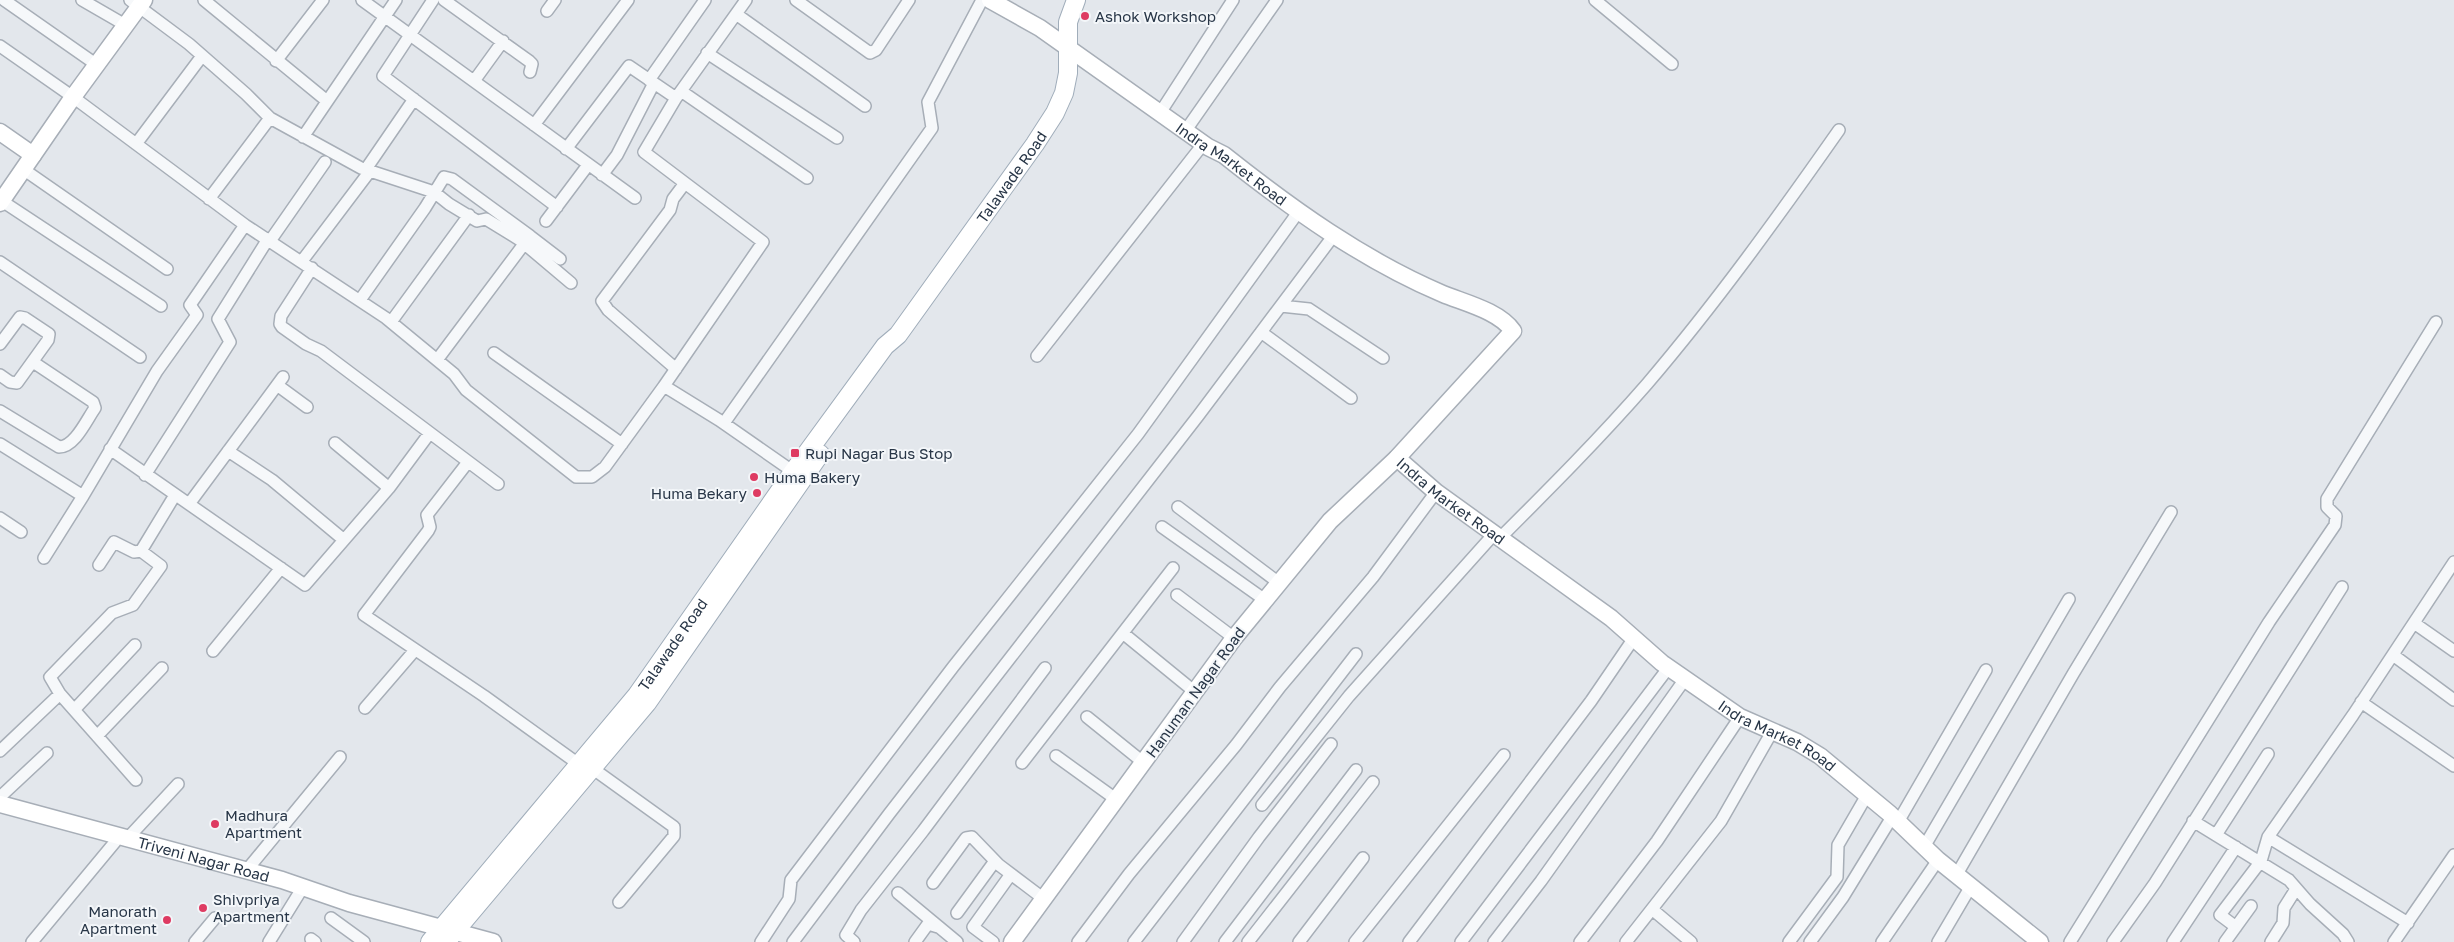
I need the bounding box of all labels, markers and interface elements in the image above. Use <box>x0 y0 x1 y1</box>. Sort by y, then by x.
place label: Ashok Workshop <box>1095 7 1216 25</box>
marker: Ashok Workshop <box>1079 10 1091 22</box>
street label: Indra Market Road <box>1173 118 1290 209</box>
street label: Talawade Road <box>972 128 1050 226</box>
place label: Rupi Nagar Bus Stop <box>805 444 953 462</box>
marker: Rupi Nagar Bus Stop <box>789 447 801 459</box>
street label: Indra Market Road <box>1393 453 1509 548</box>
place label: Huma Bakery <box>764 468 861 486</box>
marker: Huma Bakery <box>748 471 760 483</box>
place label: Huma Bekary <box>651 484 748 502</box>
marker: Huma Bekary <box>751 487 763 499</box>
street label: Talawade Road <box>634 595 711 694</box>
street label: Hanuman Nagar Road <box>1142 623 1248 761</box>
street label: Indra Market Road <box>1715 696 1840 775</box>
place label: Madhura Apartment <box>225 806 302 841</box>
marker: Madhura Apartment <box>209 818 221 830</box>
street label: Triveni Nagar Road <box>136 833 272 885</box>
place label: Shivpriya Apartment <box>213 890 290 925</box>
place label: Manorath Apartment <box>80 902 157 937</box>
marker: Shivpriya Apartment <box>197 902 209 914</box>
marker: Manorath Apartment <box>161 914 173 926</box>

